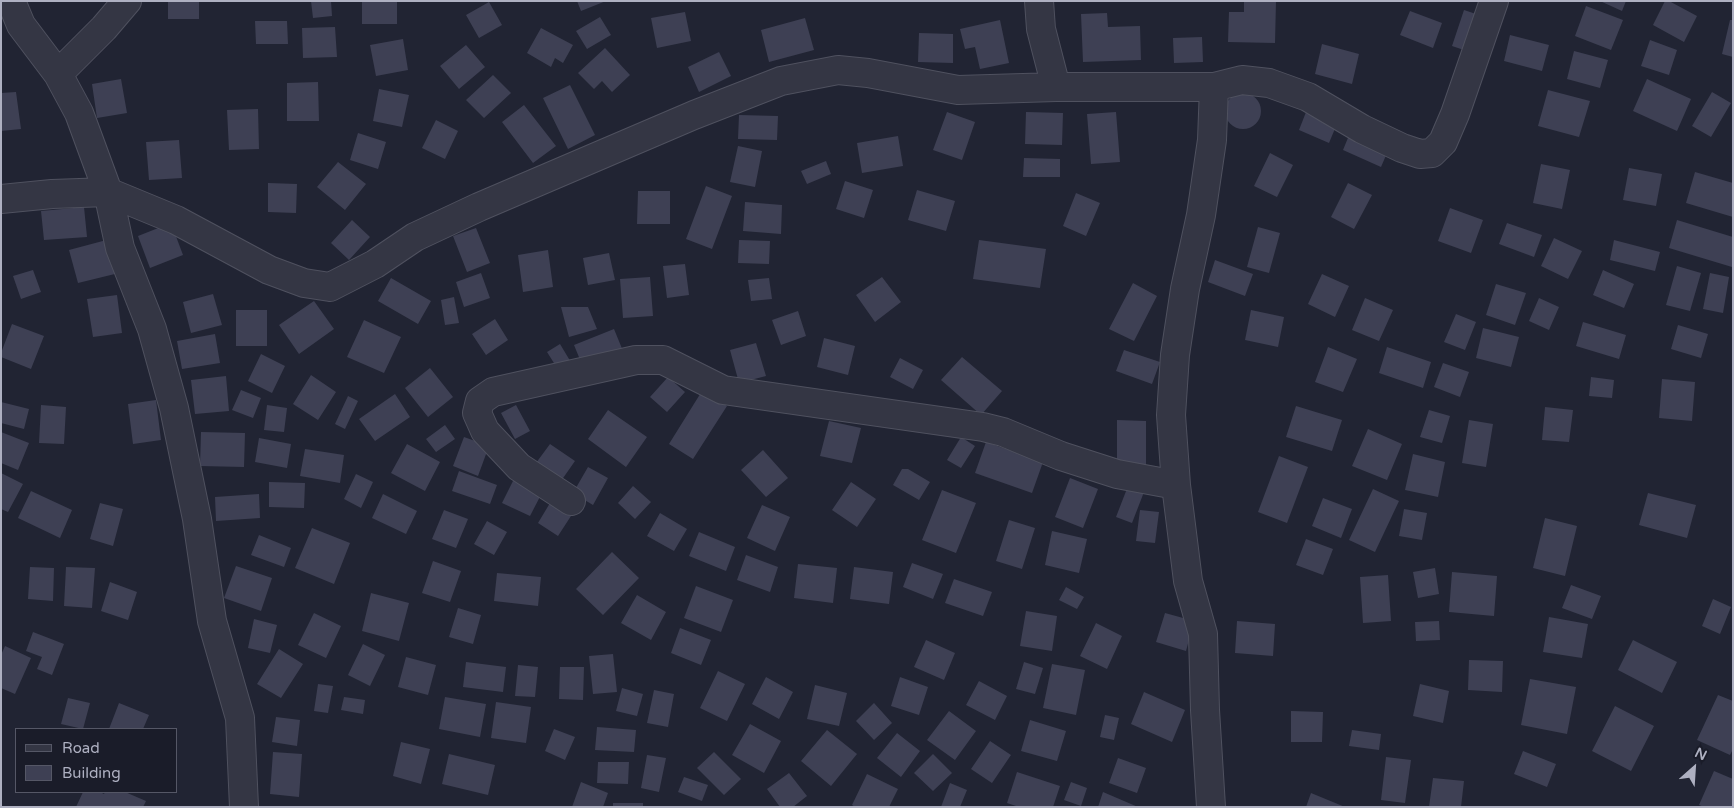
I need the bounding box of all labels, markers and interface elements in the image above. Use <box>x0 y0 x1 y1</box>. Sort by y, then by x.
legend <box>15 728 178 793</box>
text: Road <box>62 739 100 757</box>
north arrow <box>1669 743 1719 793</box>
text: N <box>1692 744 1710 764</box>
text: Building <box>62 764 121 782</box>

